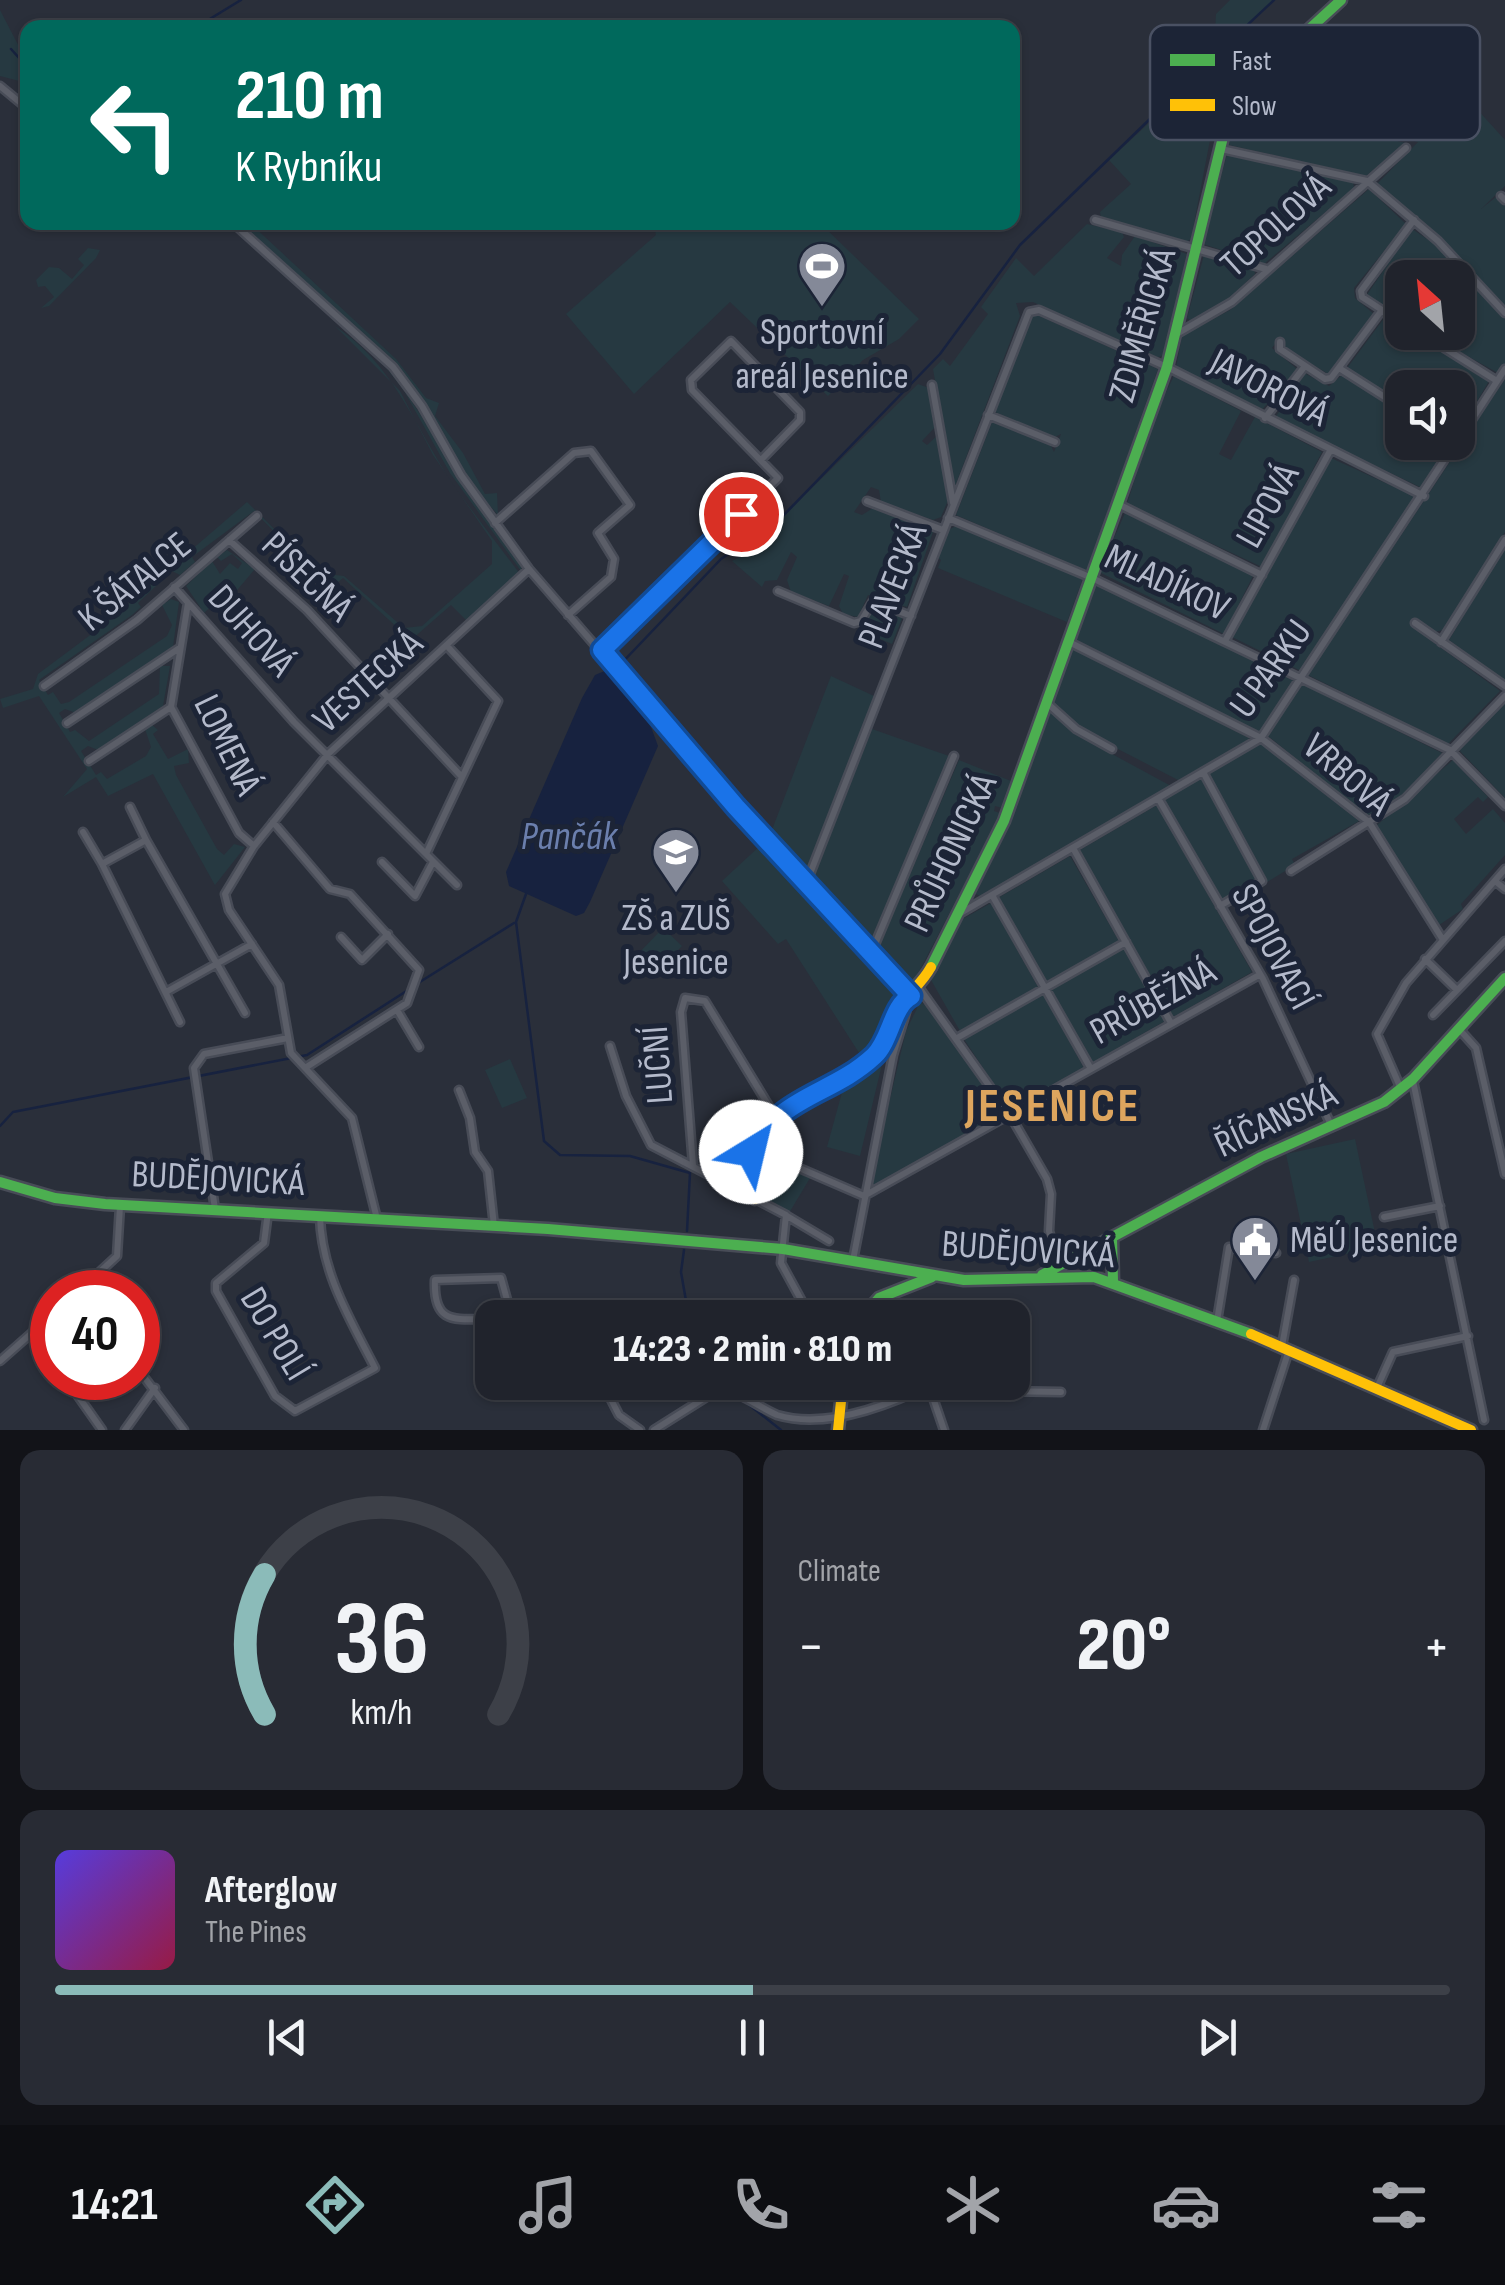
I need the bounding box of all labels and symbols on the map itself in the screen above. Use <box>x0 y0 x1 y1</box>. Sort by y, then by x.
legend <box>1150 25 1480 140</box>
text: Fast <box>1232 45 1271 78</box>
text: Slow <box>1232 90 1277 123</box>
street label: TOPOLOVÁ <box>1212 164 1341 287</box>
sports icon: Sportovní areál Jesenice <box>796 240 848 308</box>
street label: ZDIMĚŘICKÁ <box>1100 242 1187 407</box>
north arrow <box>1385 260 1475 350</box>
place label: Sportovní areál Jesenice <box>735 310 909 399</box>
street label: JAVOROVÁ <box>1202 339 1336 437</box>
street label: LIPOVÁ <box>1227 456 1309 556</box>
pin <box>699 472 784 557</box>
street label: PLAVECKÁ <box>849 517 938 655</box>
street label: K ŠÁTALCE <box>70 523 200 641</box>
street label: PÍSEČNÁ <box>252 523 362 632</box>
street label: MLADÍKOV <box>1098 535 1236 631</box>
street label: DUHOVÁ <box>198 576 304 687</box>
street label: U PARKU <box>1220 611 1322 727</box>
street label: VESTECKÁ <box>304 621 432 743</box>
street label: LOMENÁ <box>184 687 271 803</box>
street label: VRBOVÁ <box>1294 724 1401 826</box>
street label: PRŮHONICKÁ <box>895 766 1007 939</box>
water label: Pančák <box>521 813 618 861</box>
school or university icon: ZŠ a ZUŠ Jesenice <box>650 826 702 894</box>
street label: SPOJOVACÍ <box>1221 877 1325 1017</box>
place label: ZŠ a ZUŠ Jesenice <box>621 896 731 985</box>
street label: PRŮBĚŽNÁ <box>1083 949 1224 1055</box>
street label: LUČNÍ <box>633 1025 683 1105</box>
street label: ŘÍČANSKÁ <box>1208 1072 1345 1168</box>
district label: JESENICE <box>964 1078 1141 1135</box>
position arrow <box>699 1100 803 1204</box>
street label: BUDĚJOVICKÁ <box>130 1152 306 1206</box>
public building icon: MěÚ Jesenice <box>1229 1214 1281 1282</box>
place label: MěÚ Jesenice <box>1290 1218 1458 1263</box>
street label: BUDĚJOVICKÁ <box>940 1222 1117 1279</box>
speed limit sign: 40 <box>30 1270 160 1400</box>
street label: DO POLÍ <box>230 1280 320 1388</box>

